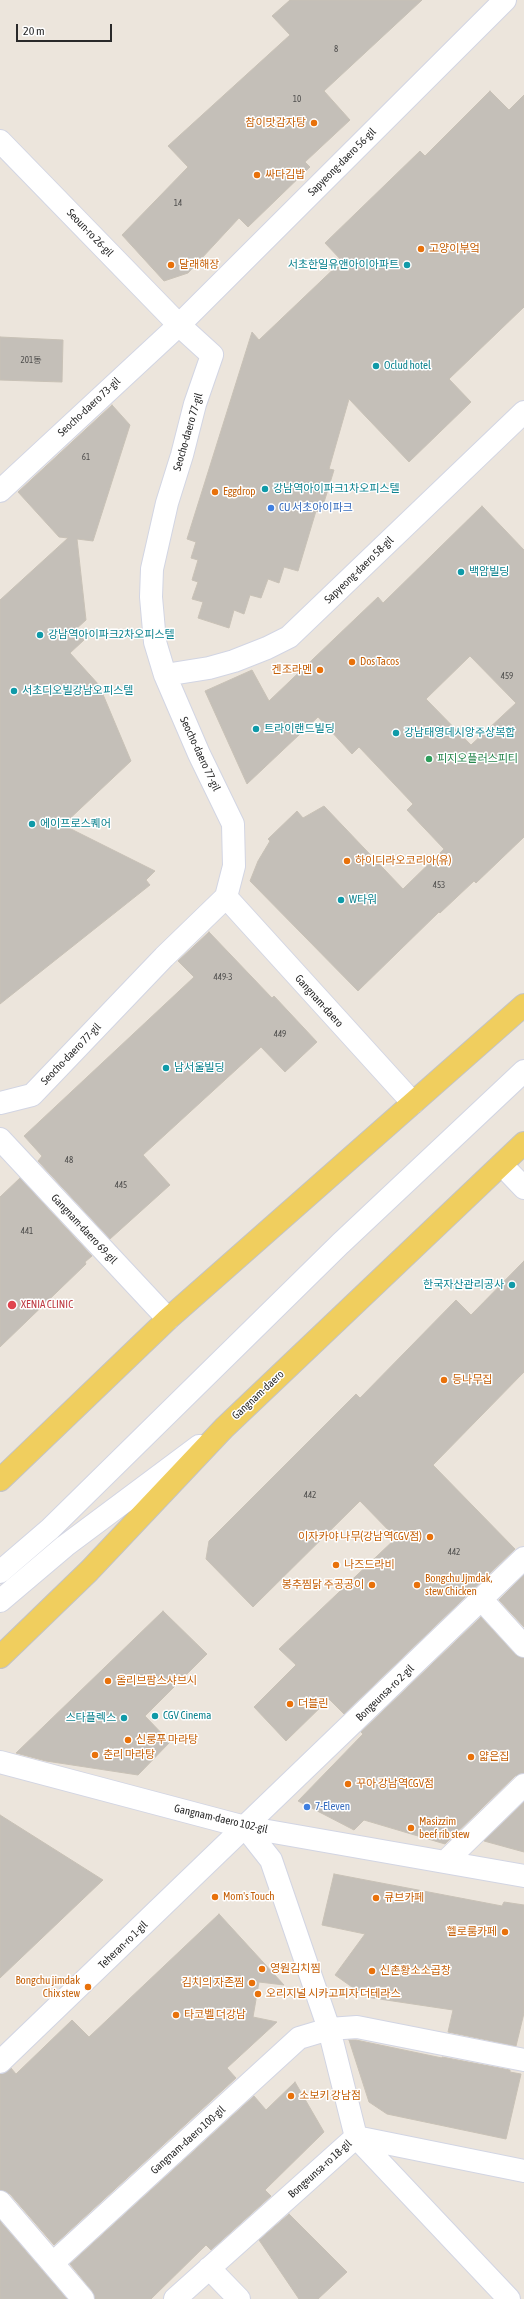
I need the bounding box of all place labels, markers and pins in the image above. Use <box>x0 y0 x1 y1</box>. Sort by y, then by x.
place label: 참이맛감자탕 <box>245 116 306 130</box>
marker: 참이맛감자탕 <box>309 118 319 128</box>
place label: 싸다김밥 <box>265 168 305 182</box>
marker: 싸다김밥 <box>252 170 262 180</box>
place label: 고양이부엌 <box>429 242 480 256</box>
marker: 고양이부엌 <box>416 244 426 254</box>
place label: 달래해장 <box>179 258 219 272</box>
place label: 서초한일유앤아이아파트 <box>288 258 399 272</box>
marker: 달래해장 <box>166 260 176 270</box>
marker: 서초한일유앤아이아파트 <box>402 260 412 270</box>
place label: Oclud hotel <box>384 359 431 373</box>
marker: Oclud hotel <box>371 361 381 371</box>
place label: 강남역아이파크1차오피스텔 <box>273 482 400 496</box>
marker: 강남역아이파크1차오피스텔 <box>260 484 270 494</box>
place label: Eggdrop <box>223 485 256 499</box>
marker: Eggdrop <box>210 487 220 497</box>
place label: CU 서초아이파크 <box>279 501 353 515</box>
marker: CU 서초아이파크 <box>266 503 276 513</box>
place label: 백암빌딩 <box>469 565 509 579</box>
marker: 백암빌딩 <box>456 567 466 577</box>
place label: 강남역아이파크2차오피스텔 <box>48 628 175 642</box>
marker: 강남역아이파크2차오피스텔 <box>35 630 45 640</box>
place label: Dos Tacos <box>360 655 399 669</box>
marker: Dos Tacos <box>347 657 357 667</box>
place label: 겐조라멘 <box>272 663 312 677</box>
marker: 겐조라멘 <box>315 665 325 675</box>
place label: 서초디오빌강남오피스텔 <box>22 684 133 698</box>
marker: 서초디오빌강남오피스텔 <box>9 686 19 696</box>
place label: 트라이랜드빌딩 <box>264 722 335 736</box>
marker: 트라이랜드빌딩 <box>251 724 261 734</box>
place label: 강남태영데시앙주상복합 <box>404 726 515 740</box>
marker: 강남태영데시앙주상복합 <box>391 728 401 738</box>
place label: 피지오플러스피티 <box>437 752 518 766</box>
marker: 피지오플러스피티 <box>424 754 434 764</box>
place label: 에이프로스퀘어 <box>40 817 111 831</box>
marker: 에이프로스퀘어 <box>27 819 37 829</box>
place label: 하이디라오코리아(유) <box>355 854 451 868</box>
marker: 하이디라오코리아(유) <box>342 856 352 866</box>
place label: W타워 <box>349 893 377 907</box>
marker: W타워 <box>336 895 346 905</box>
place label: 남서울빌딩 <box>174 1061 225 1075</box>
marker: 남서울빌딩 <box>161 1063 171 1073</box>
place label: 한국자산관리공사 <box>423 1278 504 1292</box>
marker: 한국자산관리공사 <box>507 1280 517 1290</box>
place label: XENIA CLINIC <box>21 1298 73 1312</box>
marker: XENIA CLINIC <box>6 1299 18 1311</box>
place label: 등나무집 <box>452 1373 492 1387</box>
marker: 등나무집 <box>439 1375 449 1385</box>
place label: 이자카야 나무(강남역CGV점) <box>298 1530 422 1544</box>
marker: 이자카야 나무(강남역CGV점) <box>425 1532 435 1542</box>
place label: 나즈드라비 <box>344 1558 395 1572</box>
marker: 나즈드라비 <box>331 1560 341 1570</box>
place label: Bongchu Jjmdak, stew Chicken <box>425 1572 493 1598</box>
place label: 봉추찜닭 주공공이 <box>282 1578 364 1592</box>
marker: 봉추찜닭 주공공이 <box>367 1580 377 1590</box>
marker: Bongchu Jjmdak, stew Chicken <box>412 1580 422 1590</box>
place label: 올리브팜스샤브시 <box>116 1674 197 1688</box>
marker: 올리브팜스샤브시 <box>103 1676 113 1686</box>
place label: 더블린 <box>298 1697 328 1711</box>
marker: 더블린 <box>285 1699 295 1709</box>
place label: CGV Cinema <box>163 1709 211 1723</box>
place label: 스타플렉스 <box>65 1711 116 1725</box>
marker: CGV Cinema <box>150 1711 160 1721</box>
marker: 스타플렉스 <box>119 1713 129 1723</box>
place label: 신룽푸 마라탕 <box>136 1733 198 1747</box>
marker: 신룽푸 마라탕 <box>123 1735 133 1745</box>
place label: 춘리 마라탕 <box>103 1748 155 1762</box>
marker: 춘리 마라탕 <box>90 1750 100 1760</box>
place label: 얇은집 <box>479 1750 509 1764</box>
marker: 얇은집 <box>466 1752 476 1762</box>
place label: 꾸아 강남역CGV점 <box>356 1777 434 1791</box>
marker: 꾸아 강남역CGV점 <box>343 1779 353 1789</box>
place label: 7-Eleven <box>315 1800 350 1814</box>
marker: 7-Eleven <box>302 1802 312 1812</box>
place label: Masizzim beef rib stew <box>419 1815 470 1841</box>
marker: Masizzim beef rib stew <box>406 1823 416 1833</box>
place label: Mom's Touch <box>223 1890 274 1904</box>
place label: 큐브카페 <box>384 1891 424 1905</box>
marker: Mom's Touch <box>210 1892 220 1902</box>
marker: 큐브카페 <box>371 1893 381 1903</box>
place label: 헬로룸카페 <box>446 1925 497 1939</box>
marker: 헬로룸카페 <box>500 1927 510 1937</box>
place label: 영원김치찜 <box>270 1962 321 1976</box>
marker: 영원김치찜 <box>257 1964 267 1974</box>
place label: 신촌황소소곱창 <box>380 1964 451 1978</box>
marker: 신촌황소소곱창 <box>367 1966 377 1976</box>
place label: Bongchu jimdak Chix stew <box>15 1974 80 2000</box>
place label: 김치의 자존찜 <box>182 1976 244 1990</box>
marker: 김치의 자존찜 <box>247 1978 257 1988</box>
marker: Bongchu jimdak Chix stew <box>83 1982 93 1992</box>
place label: 오리지널 시카고피자 더테라스 <box>266 1987 401 2001</box>
marker: 오리지널 시카고피자 더테라스 <box>253 1989 263 1999</box>
place label: 타코벨 더강남 <box>184 2008 246 2022</box>
marker: 타코벨 더강남 <box>171 2010 181 2020</box>
place label: 소보키 강남점 <box>299 2089 361 2103</box>
marker: 소보키 강남점 <box>286 2091 296 2101</box>

